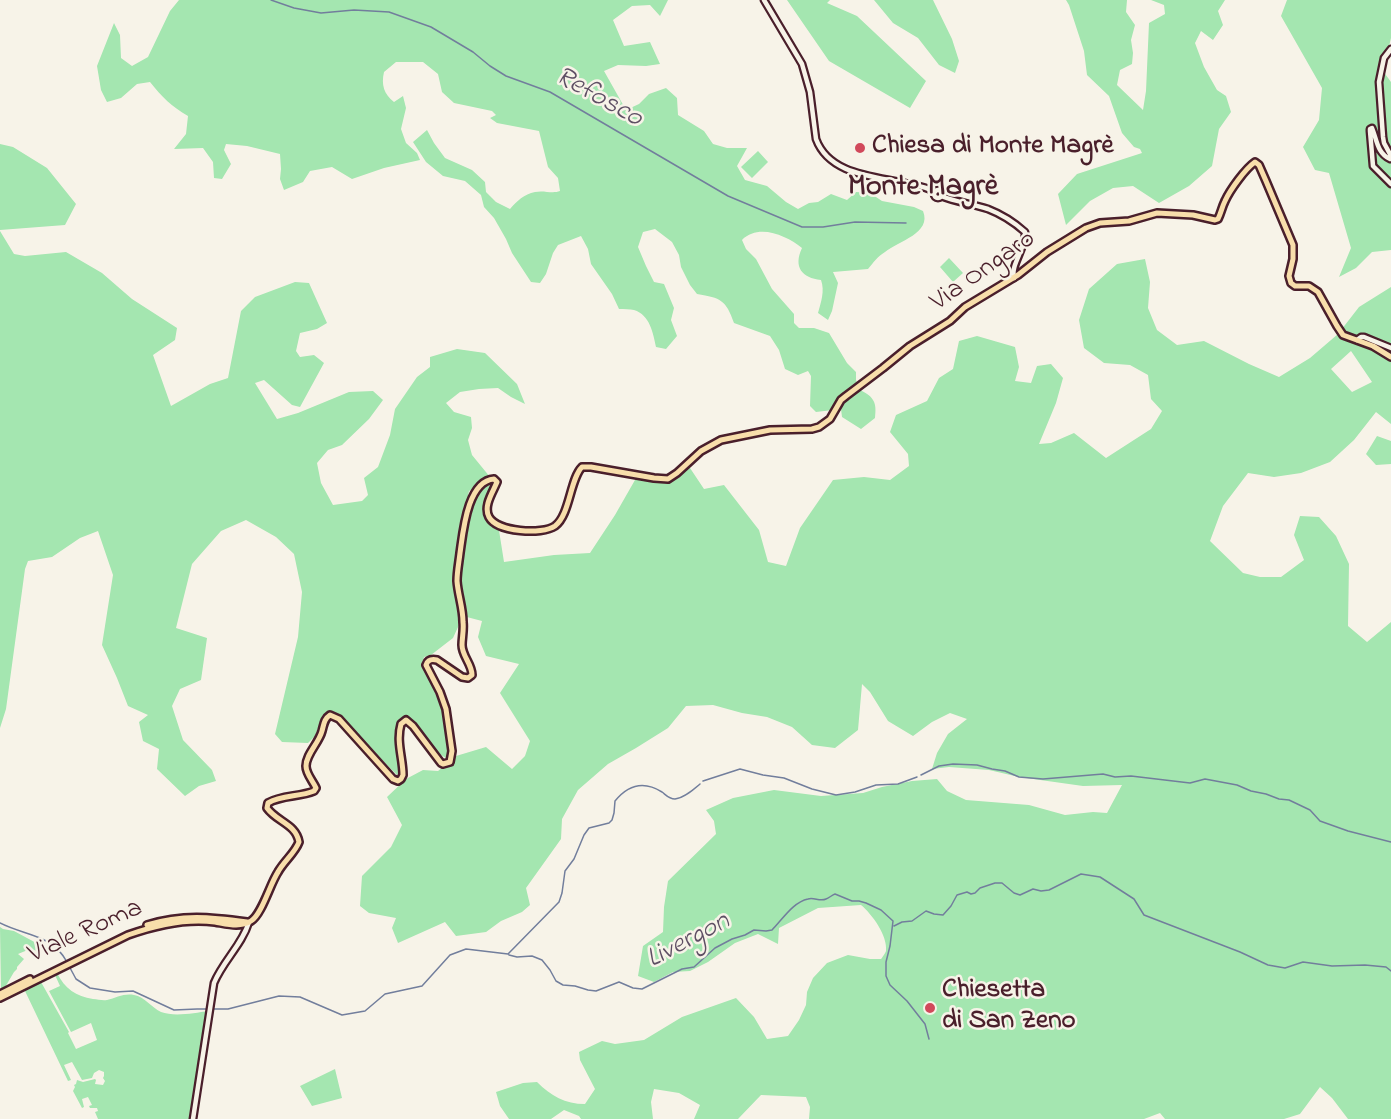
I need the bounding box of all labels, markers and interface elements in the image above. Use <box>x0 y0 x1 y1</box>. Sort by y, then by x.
water label: Refosco <box>548 61 648 137</box>
place label: Chiesa di Monte Magrè <box>872 132 1114 164</box>
marker: Chiesa di Monte Magrè <box>853 141 867 155</box>
district label: Monte Magrè <box>848 171 998 207</box>
street label: Via Ongaro <box>925 224 1043 320</box>
street label: Viale Roma <box>24 894 148 972</box>
water label: Livergon <box>642 906 736 978</box>
place label: Chiesetta di San Zeno <box>942 976 1076 1039</box>
marker: Chiesetta di San Zeno <box>923 1001 937 1015</box>

